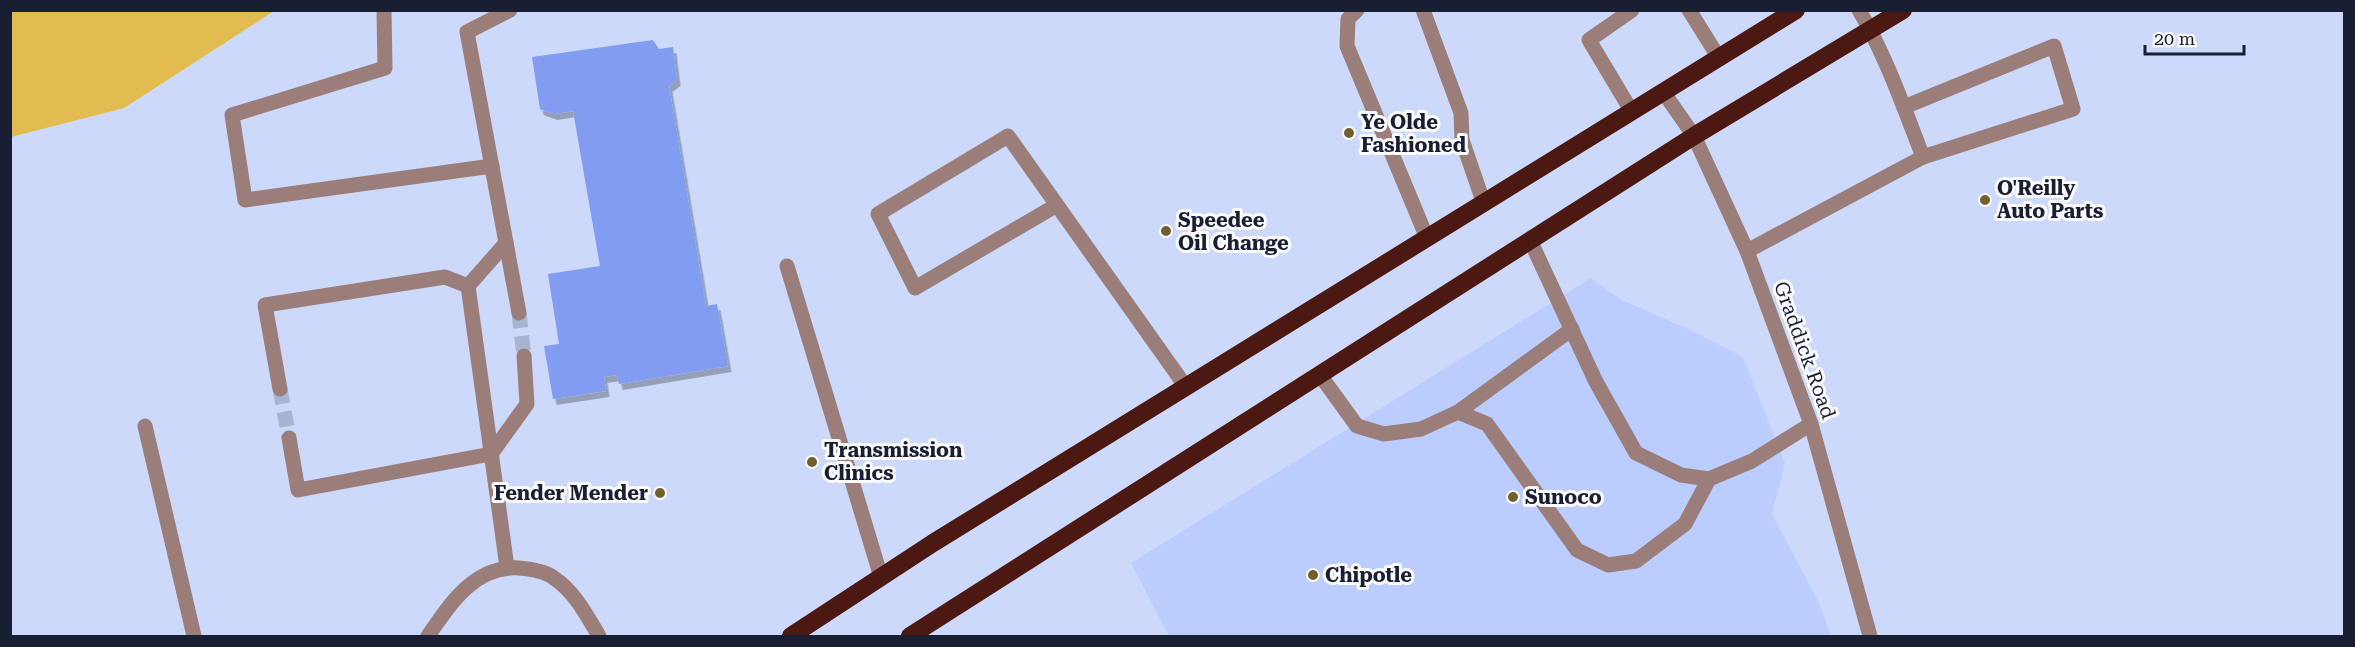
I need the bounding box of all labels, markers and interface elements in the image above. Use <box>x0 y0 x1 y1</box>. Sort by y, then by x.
scale bar <box>2145 18 2244 56</box>
text: 20 m <box>2154 28 2195 49</box>
place label: Ye Olde Fashioned <box>1361 110 1467 157</box>
marker: Ye Olde Fashioned <box>1342 126 1356 140</box>
place label: O'Reilly Auto Parts <box>1997 176 2103 223</box>
marker: O'Reilly Auto Parts <box>1978 193 1992 207</box>
place label: Speedee Oil Change <box>1178 208 1289 255</box>
marker: Speedee Oil Change <box>1159 224 1173 238</box>
street label: Graddick Road <box>1769 278 1841 422</box>
place label: Transmission Clinics <box>824 438 963 485</box>
marker: Transmission Clinics <box>805 455 819 469</box>
place label: Fender Mender <box>494 481 648 505</box>
place label: Sunoco <box>1525 485 1602 509</box>
marker: Fender Mender <box>653 486 667 500</box>
marker: Sunoco <box>1506 490 1520 504</box>
place label: Chipotle <box>1325 563 1412 587</box>
marker: Chipotle <box>1306 568 1320 582</box>

